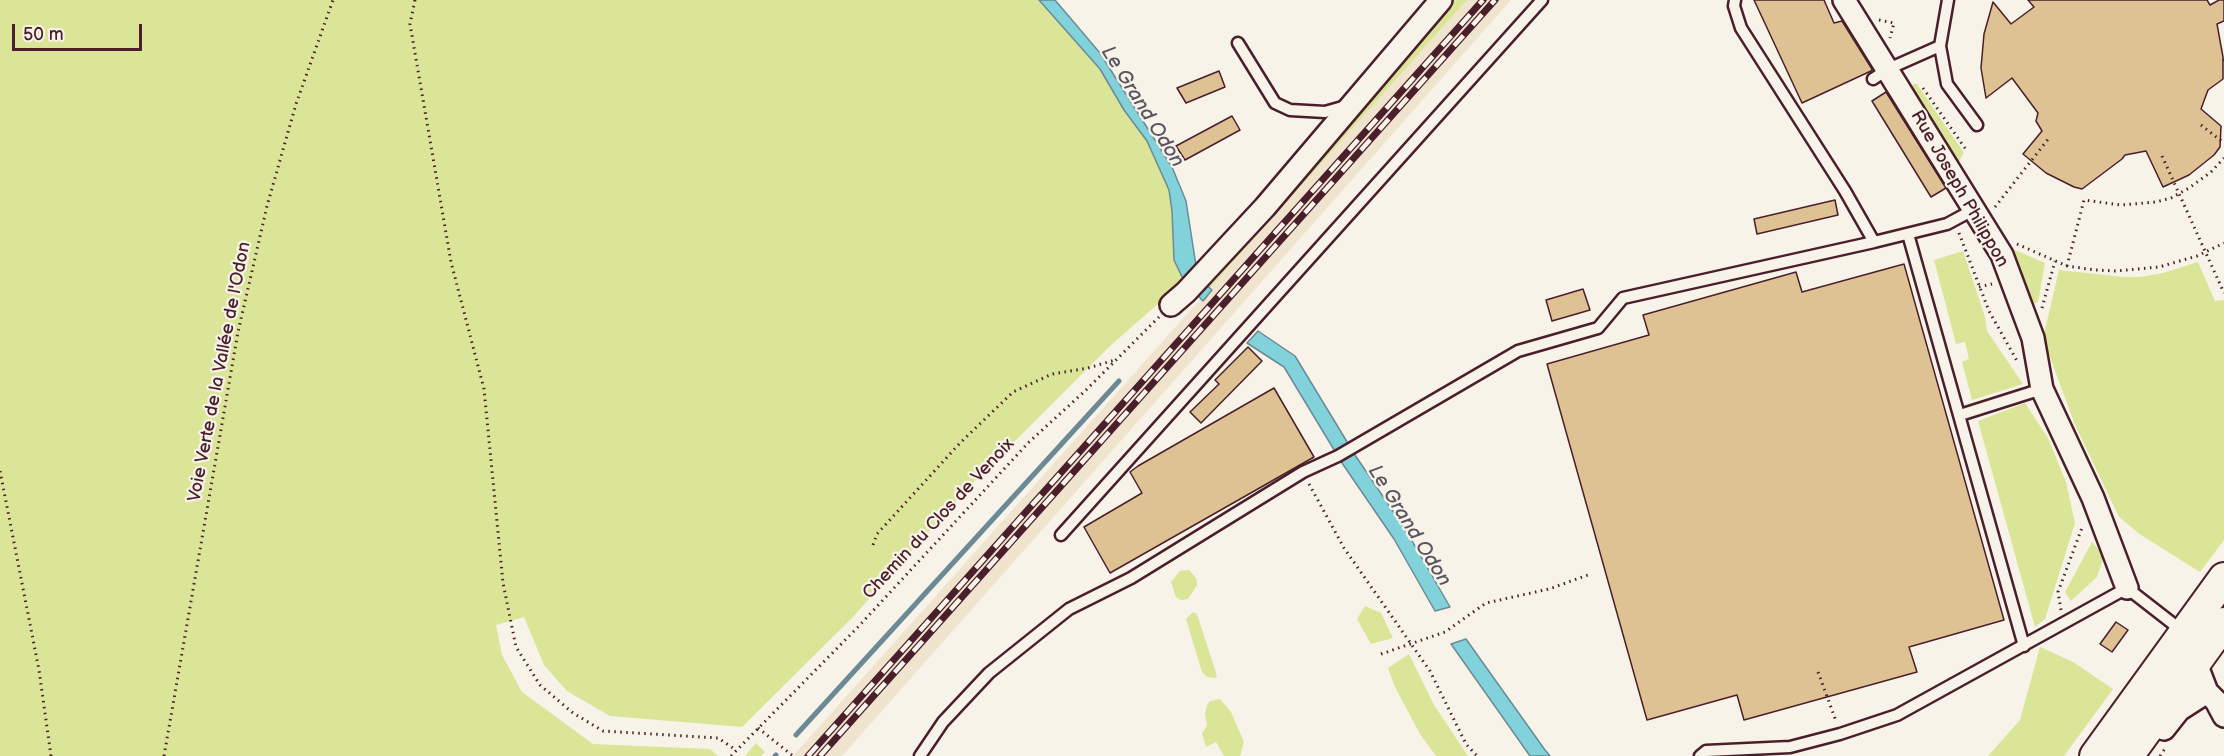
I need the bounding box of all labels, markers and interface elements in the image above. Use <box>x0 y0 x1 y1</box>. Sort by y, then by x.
scale bar <box>15 12 146 50</box>
text: 50 m <box>23 24 64 45</box>
water label: Le Grand Odon <box>1095 42 1189 172</box>
street label: Rue Joseph Philippon <box>1905 107 2013 271</box>
street label: Voie Verte de la Vallée de l'Odon <box>184 240 256 504</box>
street label: Chemin du Clos de Venoix <box>859 434 1019 604</box>
water label: Le Grand Odon <box>1362 461 1456 591</box>

